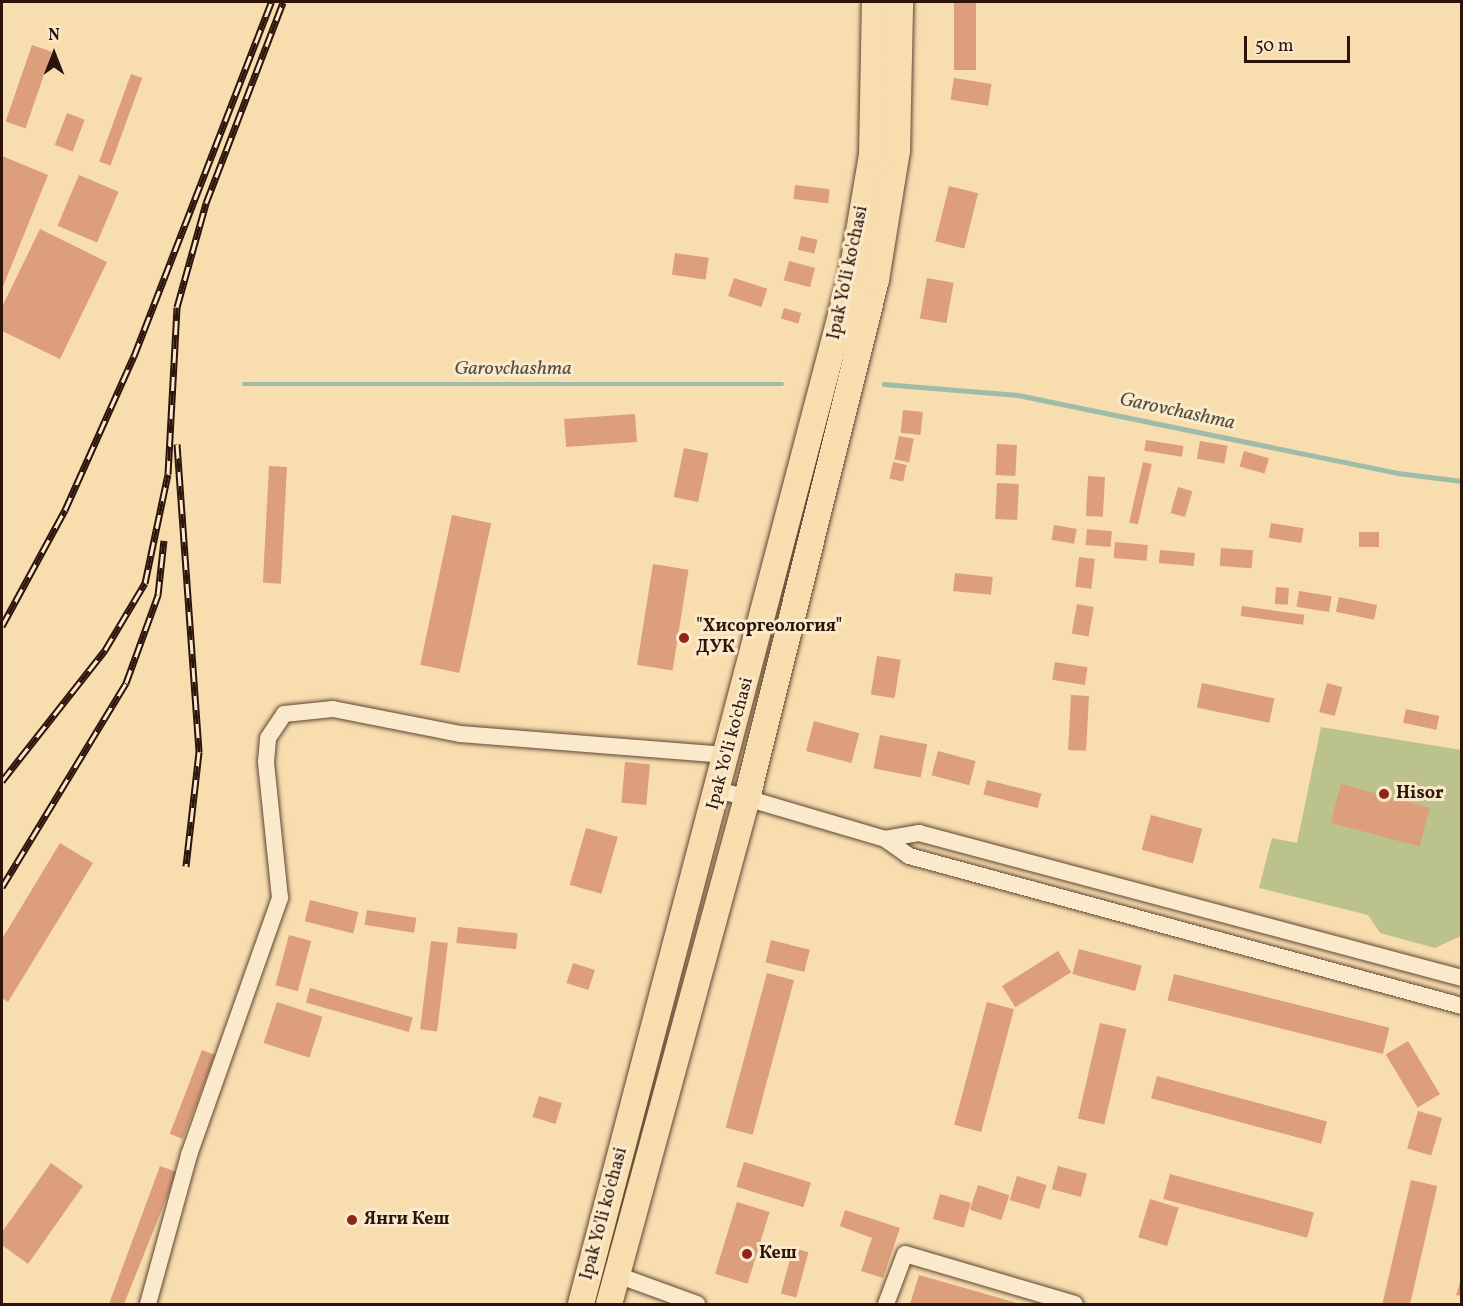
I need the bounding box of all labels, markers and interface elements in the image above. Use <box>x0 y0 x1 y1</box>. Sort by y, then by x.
north arrow <box>24 24 84 84</box>
scale bar <box>1247 24 1354 62</box>
text: N <box>48 25 60 47</box>
text: 50 m <box>1255 34 1294 59</box>
street label: Ipak Yo'li ko'chasi <box>824 204 874 342</box>
water label: Garovchashma <box>454 357 572 381</box>
water label: Garovchashma <box>1117 388 1237 436</box>
place label: "Хисоргеология" ДУК <box>696 617 842 660</box>
marker: "Хисоргеология" ДУК <box>677 631 691 645</box>
street label: Ipak Yo'li ko'chasi <box>703 675 759 813</box>
place label: Hisor <box>1396 783 1443 805</box>
marker: Hisor <box>1377 787 1391 801</box>
street label: Ipak Yo'li ko'chasi <box>577 1145 633 1283</box>
place label: Янги Кеш <box>364 1209 449 1231</box>
marker: Янги Кеш <box>345 1213 359 1227</box>
place label: Кеш <box>759 1243 797 1265</box>
marker: Кеш <box>740 1247 754 1261</box>

